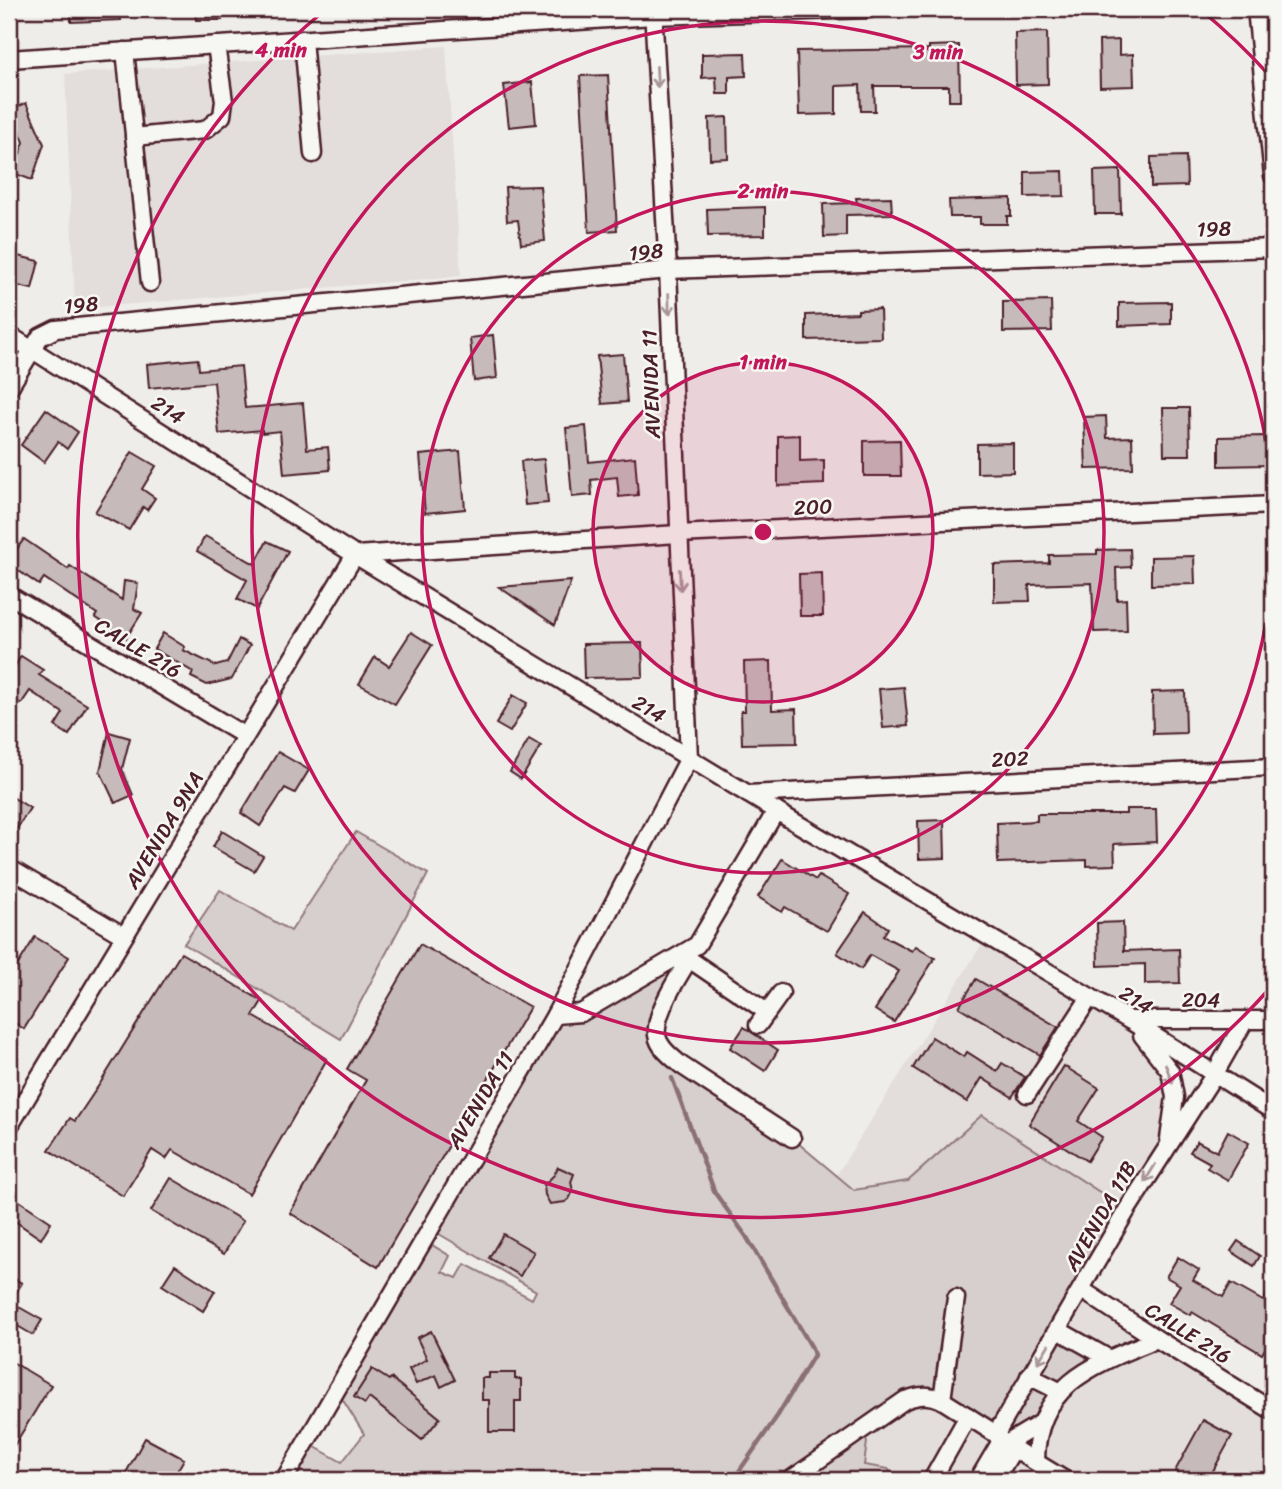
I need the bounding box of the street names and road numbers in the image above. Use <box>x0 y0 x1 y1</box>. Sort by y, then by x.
street label: 198 <box>1196 209 1232 249</box>
street label: 198 <box>627 232 665 272</box>
street label: 198 <box>62 285 100 325</box>
street label: AVENIDA 11 <box>630 329 672 440</box>
street label: 214 <box>143 385 193 435</box>
street label: 200 <box>793 487 833 527</box>
street label: CALLE 216 <box>87 607 189 689</box>
street label: 214 <box>625 684 673 734</box>
street label: 202 <box>990 739 1030 779</box>
street label: AVENIDA 9NA <box>113 764 214 897</box>
street label: 214 <box>1111 975 1161 1025</box>
street label: 204 <box>1181 981 1221 1019</box>
street label: AVENIDA 11 <box>435 1044 524 1157</box>
street label: AVENIDA 11B <box>1052 1154 1147 1279</box>
street label: CALLE 216 <box>1137 1291 1239 1375</box>

